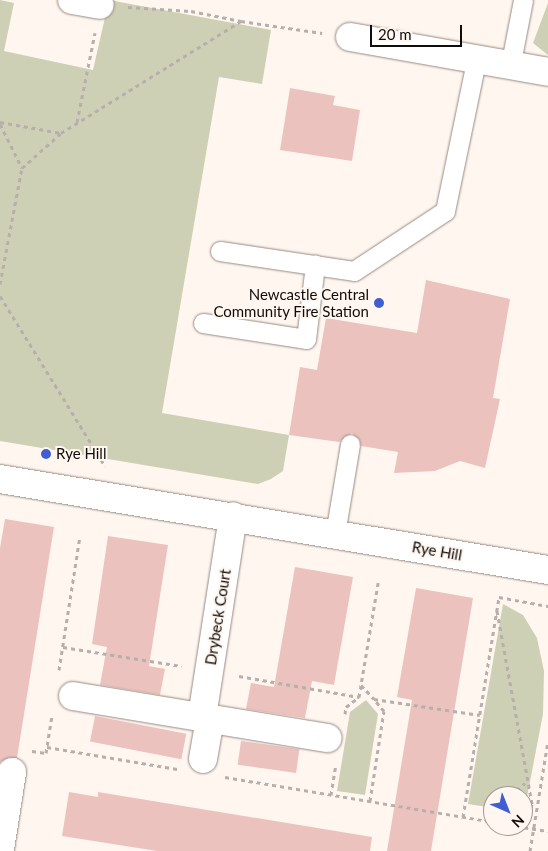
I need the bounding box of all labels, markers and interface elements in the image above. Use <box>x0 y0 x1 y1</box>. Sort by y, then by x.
scale bar <box>373 15 466 47</box>
text: 20 m <box>378 25 412 43</box>
place label: Newcastle Central Community Fire Station <box>213 285 369 320</box>
marker: Newcastle Central Community Fire Station <box>373 297 385 309</box>
place label: Rye Hill <box>56 445 106 463</box>
marker: Rye Hill <box>40 448 52 460</box>
street label: Rye Hill <box>411 538 463 564</box>
street label: Drybeck Court <box>202 568 234 666</box>
north arrow <box>483 786 533 836</box>
text: N <box>508 812 528 831</box>

